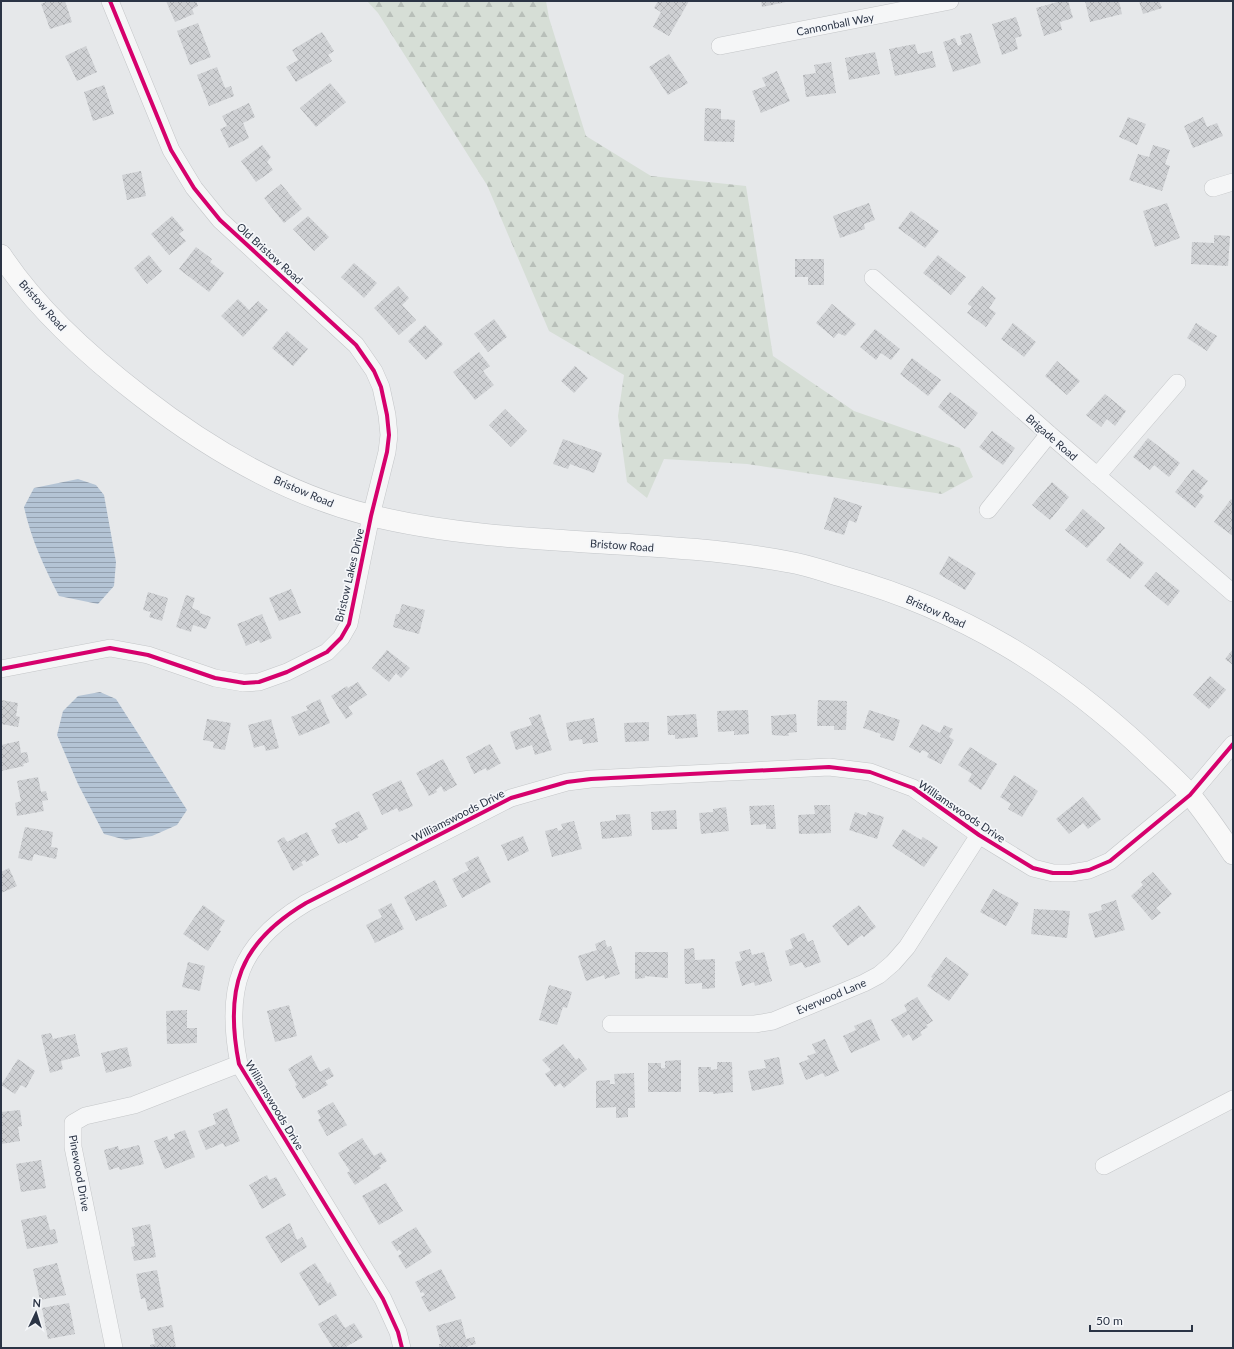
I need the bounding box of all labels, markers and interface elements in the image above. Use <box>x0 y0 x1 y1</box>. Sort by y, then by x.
street label: Cannonball Way <box>795 10 875 38</box>
street label: Old Bristow Road <box>234 220 306 286</box>
street label: Bristow Road <box>17 277 69 333</box>
street label: Brigade Road <box>1024 411 1080 463</box>
street label: Bristow Road <box>272 472 336 510</box>
street label: Bristow Lakes Drive <box>332 527 366 623</box>
street label: Bristow Road <box>590 536 654 554</box>
street label: Bristow Road <box>904 592 968 630</box>
street label: Williamswoods Drive <box>916 777 1008 845</box>
street label: Williamswoods Drive <box>410 786 507 844</box>
street label: Everwood Lane <box>794 975 868 1017</box>
street label: Williamswoods Drive <box>243 1058 307 1152</box>
street label: Pinewood Drive <box>67 1134 93 1212</box>
north arrow <box>16 1293 56 1333</box>
text: N <box>32 1296 41 1309</box>
scale bar <box>1090 1307 1192 1333</box>
text: 50 m <box>1096 1313 1123 1328</box>

